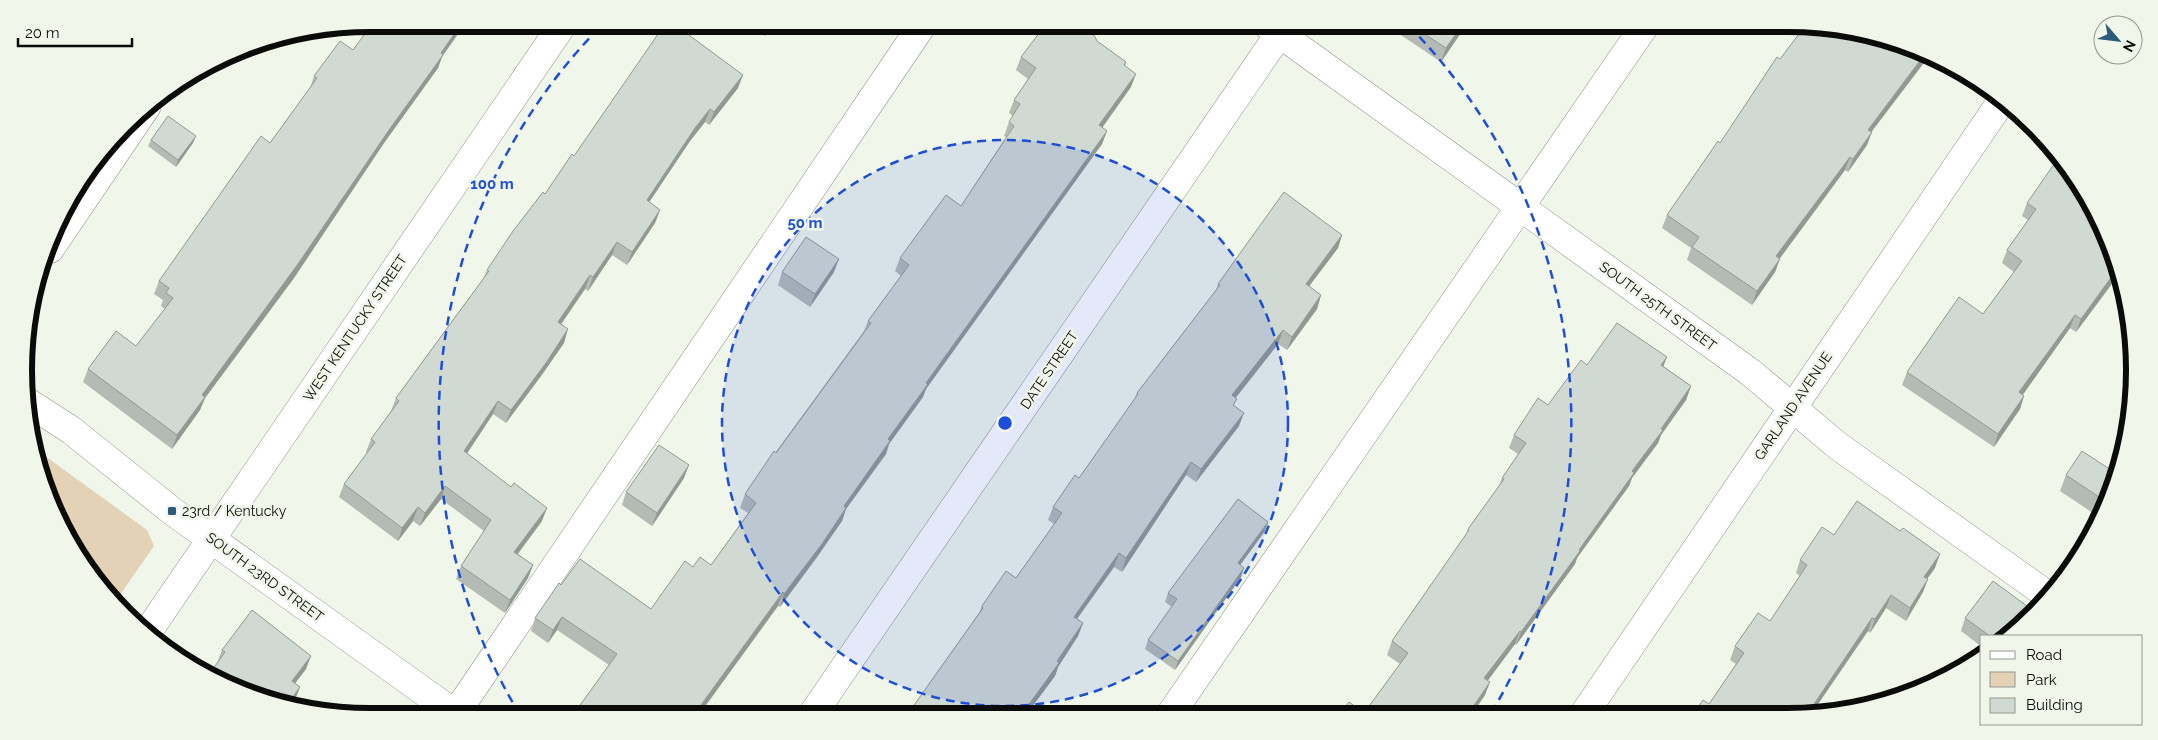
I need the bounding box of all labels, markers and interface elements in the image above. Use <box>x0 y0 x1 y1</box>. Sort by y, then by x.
scale bar <box>18 15 131 47</box>
north arrow <box>2093 15 2143 65</box>
text: 20 m <box>25 24 60 42</box>
text: N <box>2120 38 2139 55</box>
text: 100 m <box>470 175 514 193</box>
text: 50 m <box>787 214 823 232</box>
street label: WEST KENTUCKY STREET <box>300 251 410 404</box>
street label: SOUTH 25TH STREET <box>1596 258 1720 354</box>
street label: DATE STREET <box>1017 328 1081 412</box>
street label: GARLAND AVENUE <box>1751 349 1835 463</box>
centre of rings <box>996 414 1014 432</box>
place label: 23rd / Kentucky <box>182 503 287 519</box>
marker: 23rd / Kentucky <box>166 505 178 517</box>
street label: SOUTH 23RD STREET <box>203 529 327 625</box>
legend <box>1980 635 2143 725</box>
text: Road <box>2026 646 2062 664</box>
text: Park <box>2026 671 2057 689</box>
text: Building <box>2026 696 2083 714</box>

